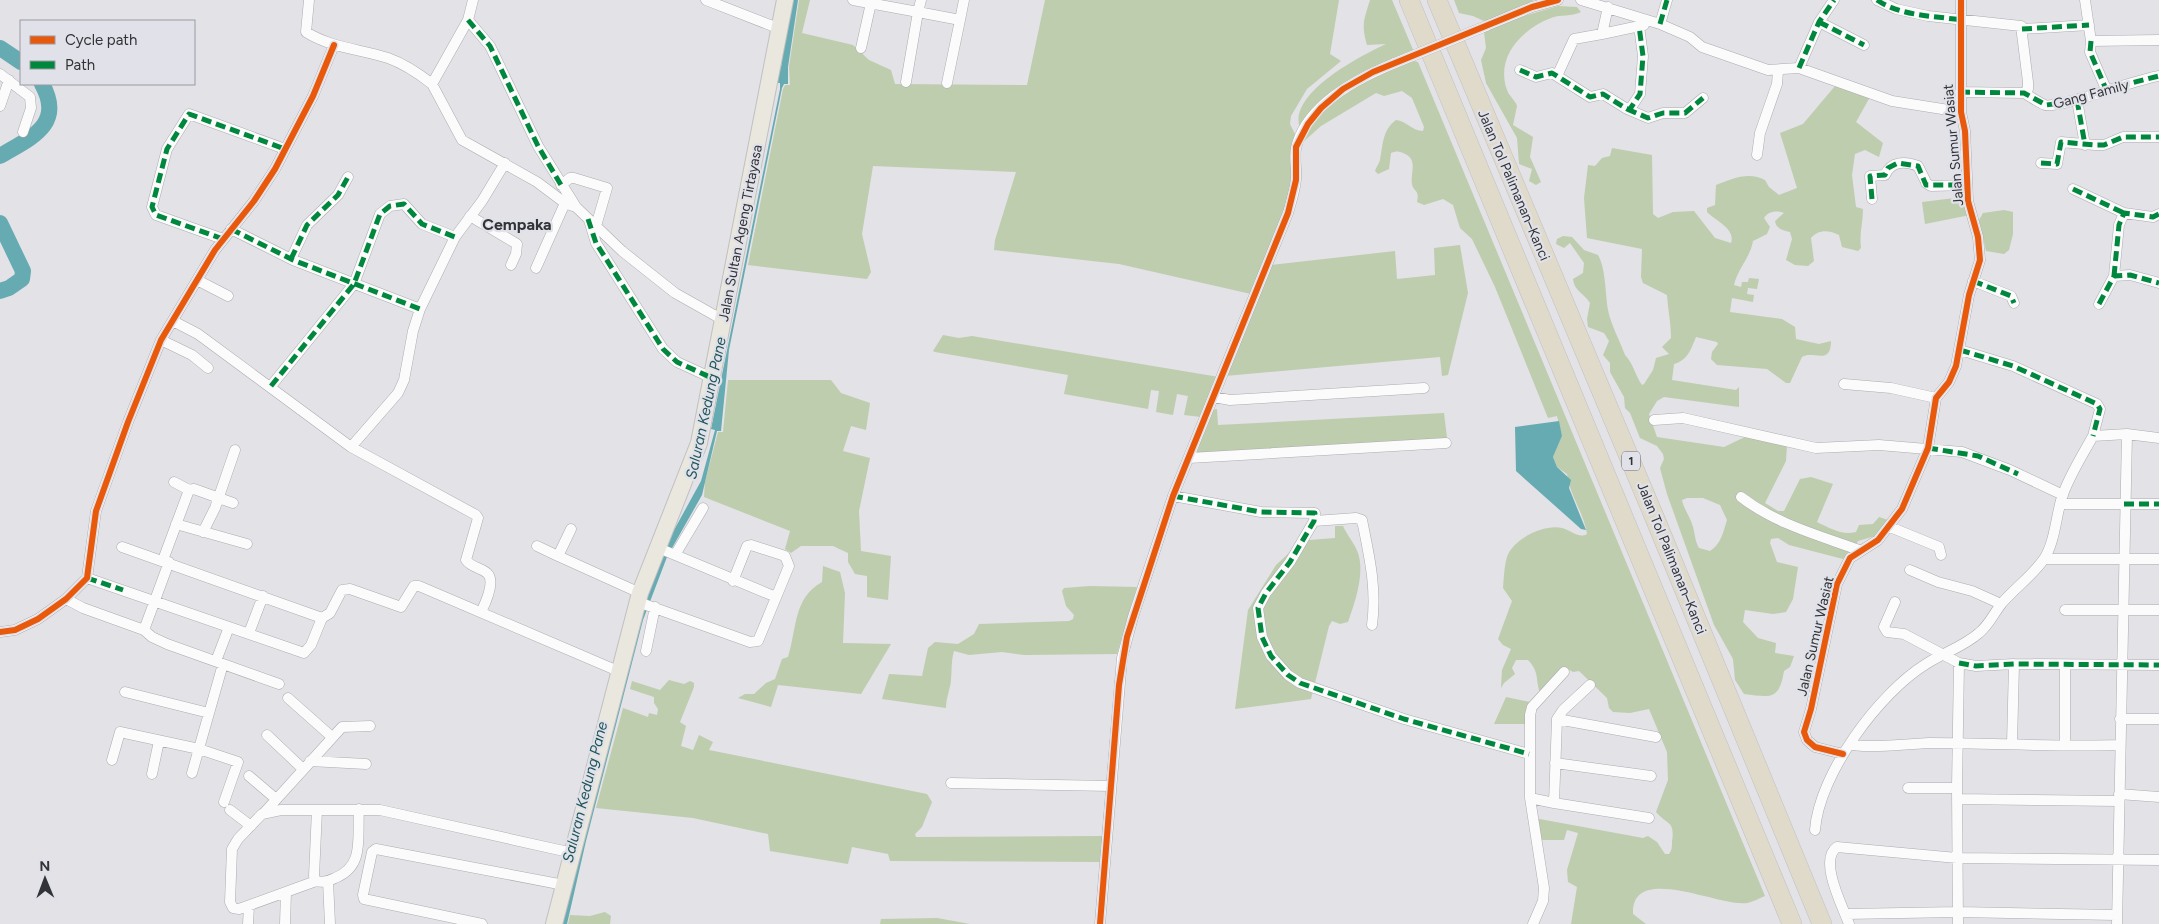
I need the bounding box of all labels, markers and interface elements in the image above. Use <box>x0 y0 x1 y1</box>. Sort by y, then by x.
legend <box>20 20 195 85</box>
text: Cycle path <box>65 31 137 49</box>
text: Path <box>65 56 95 74</box>
street label: Gang Family <box>2051 76 2131 113</box>
street label: Jalan Sumur Wasiat <box>1940 83 1967 207</box>
street label: Jalan Tol Palimanan–Kanci <box>1474 107 1553 263</box>
street label: Jalan Sultan Ageng Tirtayasa <box>715 143 766 323</box>
district label: Cempaka <box>482 215 552 234</box>
water label: Saluran Kedung Pane <box>682 335 730 481</box>
road number: 1 <box>1622 452 1640 471</box>
street label: Jalan Tol Palimanan–Kanci <box>1633 480 1710 637</box>
street label: Jalan Sumur Wasiat <box>1793 575 1838 698</box>
water label: Saluran Kedung Pane <box>559 720 611 864</box>
north arrow <box>20 854 70 904</box>
text: N <box>39 858 50 875</box>

